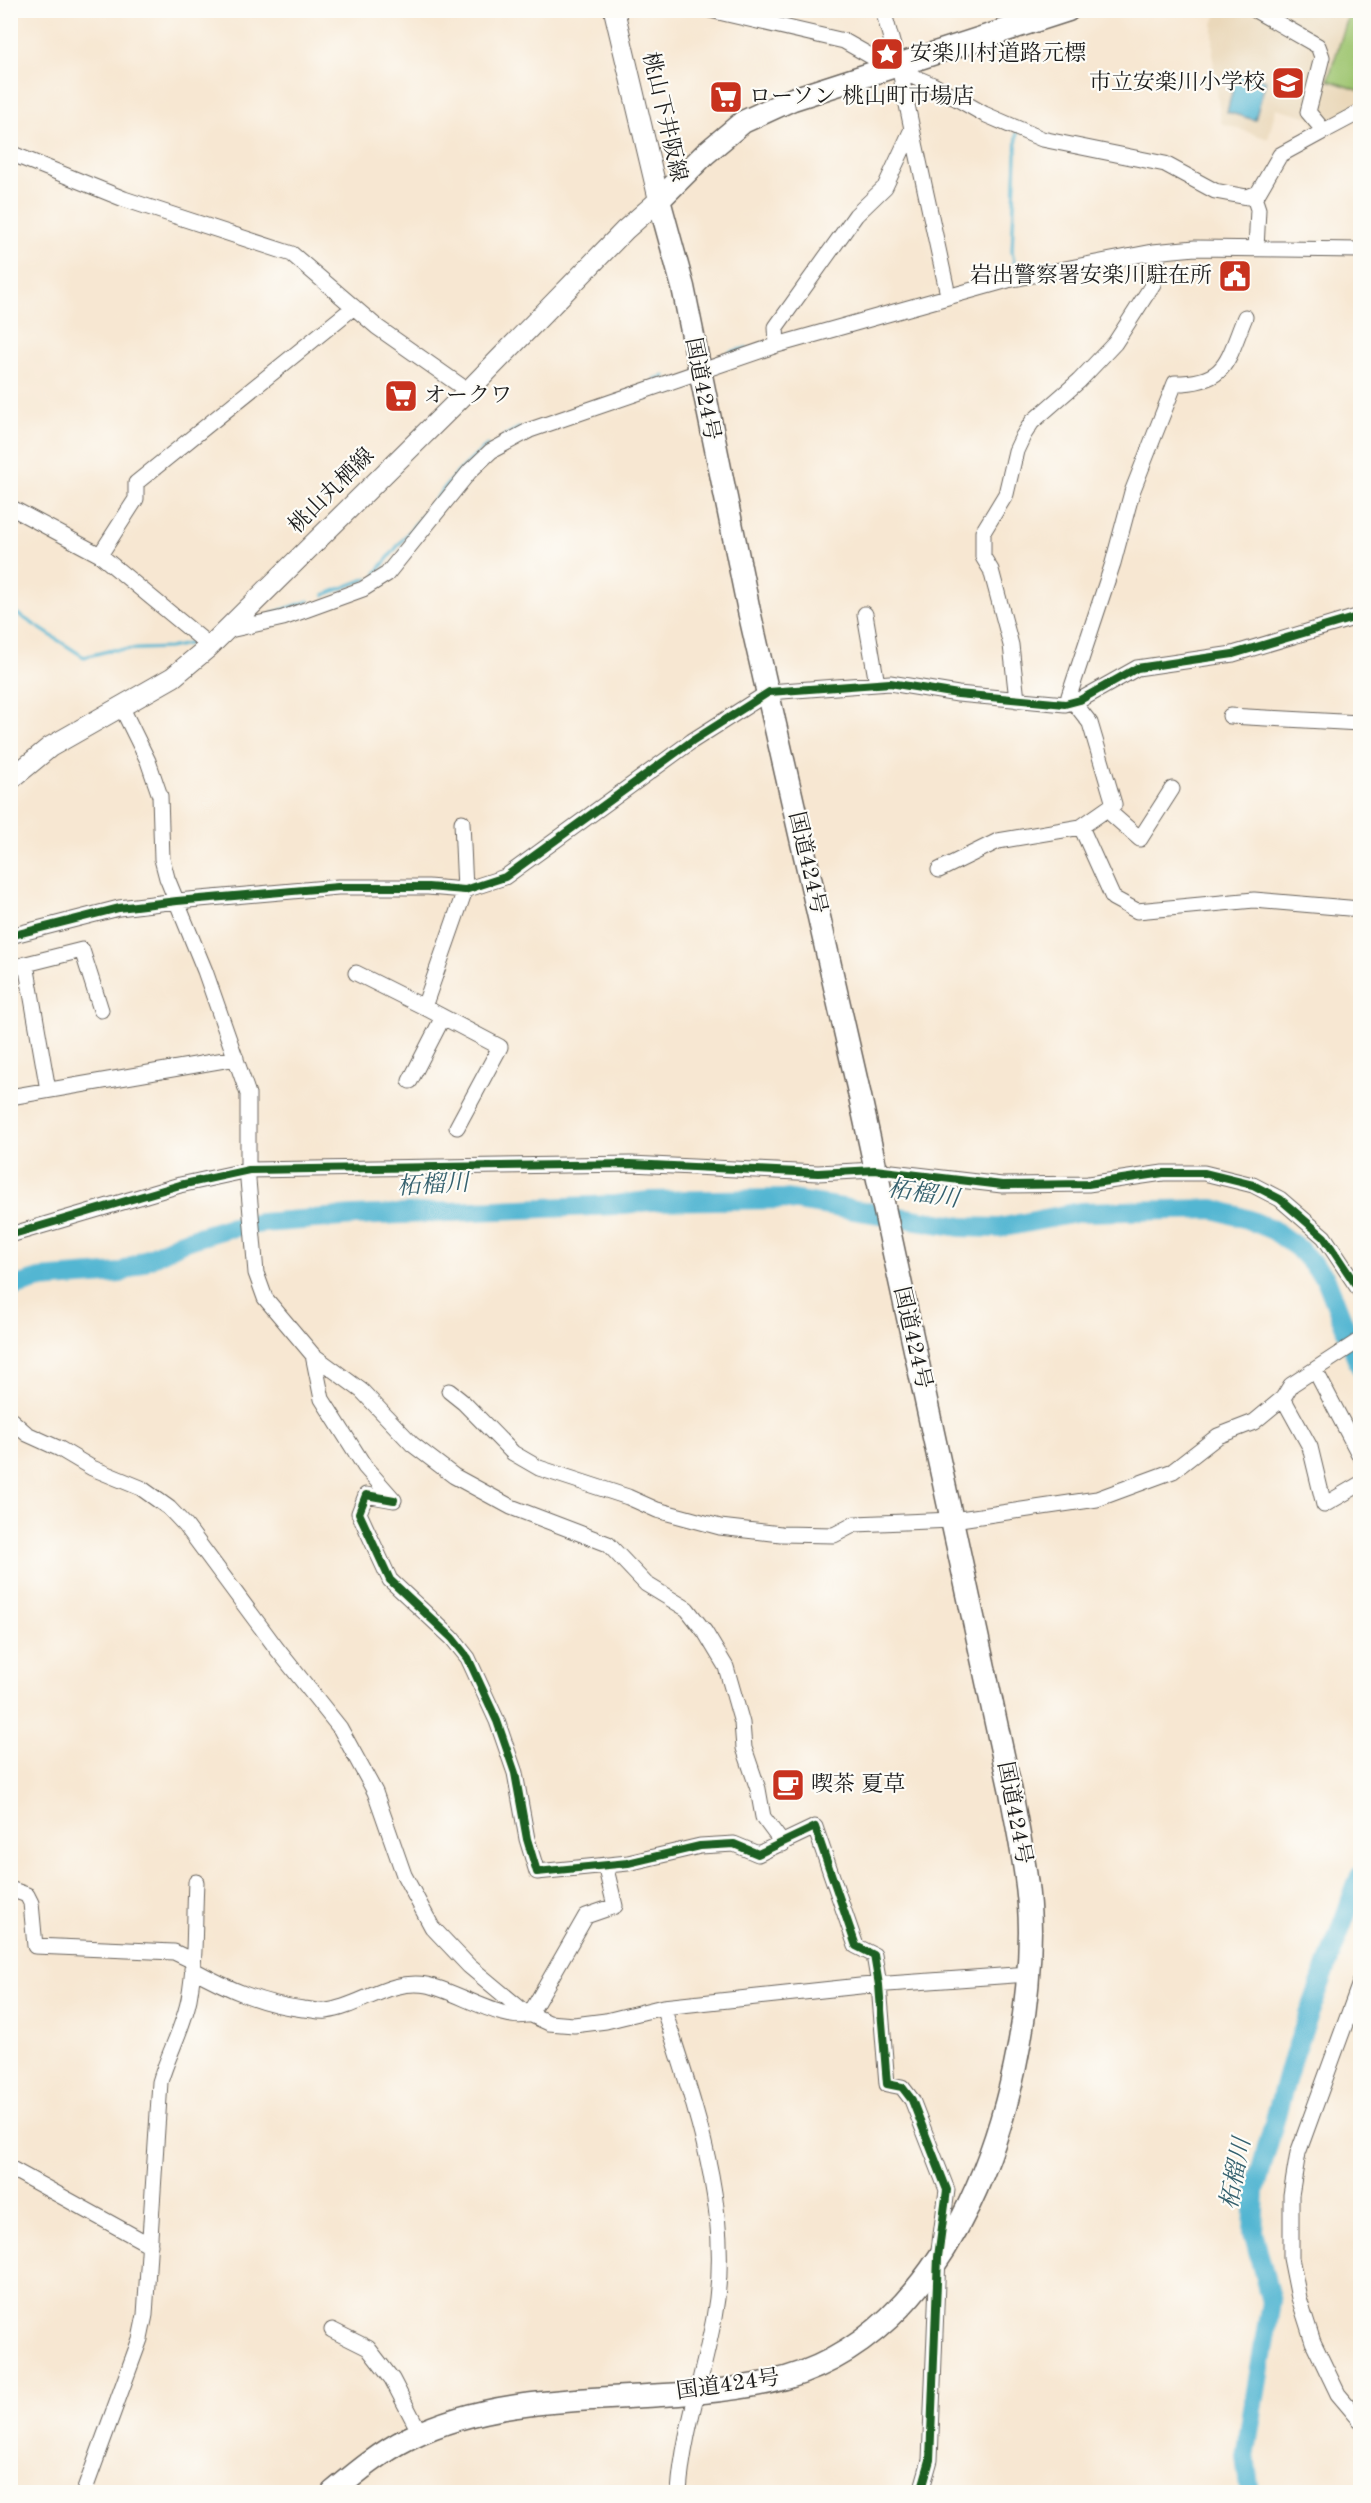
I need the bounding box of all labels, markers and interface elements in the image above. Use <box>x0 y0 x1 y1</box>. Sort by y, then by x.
place icon: 安楽川村道路元標 <box>869 36 905 72</box>
place label: 安楽川村道路元標 <box>910 41 1086 65</box>
street label: 桃山下井阪線 <box>638 50 692 184</box>
school or university icon: 市立安楽川小学校 <box>1270 65 1306 101</box>
place label: 市立安楽川小学校 <box>1089 70 1265 94</box>
supermarket icon: ローソン 桃山町市場店 <box>708 79 744 115</box>
place label: ローソン 桃山町市場店 <box>749 84 974 108</box>
public building icon: 岩出警察署安楽川駐在所 <box>1217 258 1253 294</box>
place label: 岩出警察署安楽川駐在所 <box>970 263 1212 287</box>
street label: 国道424号 <box>681 335 725 442</box>
supermarket icon: オークワ <box>383 378 419 414</box>
place label: オークワ <box>424 385 512 407</box>
street label: 桃山丸栖線 <box>284 443 379 538</box>
street label: 国道424号 <box>785 809 831 916</box>
water label: 柘榴川 <box>396 1169 473 1200</box>
water label: 柘榴川 <box>886 1175 964 1213</box>
street label: 国道424号 <box>890 1284 936 1391</box>
street label: 国道424号 <box>993 1759 1037 1866</box>
cafe icon: 喫茶 夏草 <box>770 1767 806 1803</box>
place label: 喫茶 夏草 <box>811 1772 905 1796</box>
water label: 柘榴川 <box>1215 2133 1256 2212</box>
street label: 国道424号 <box>675 2365 781 2403</box>

